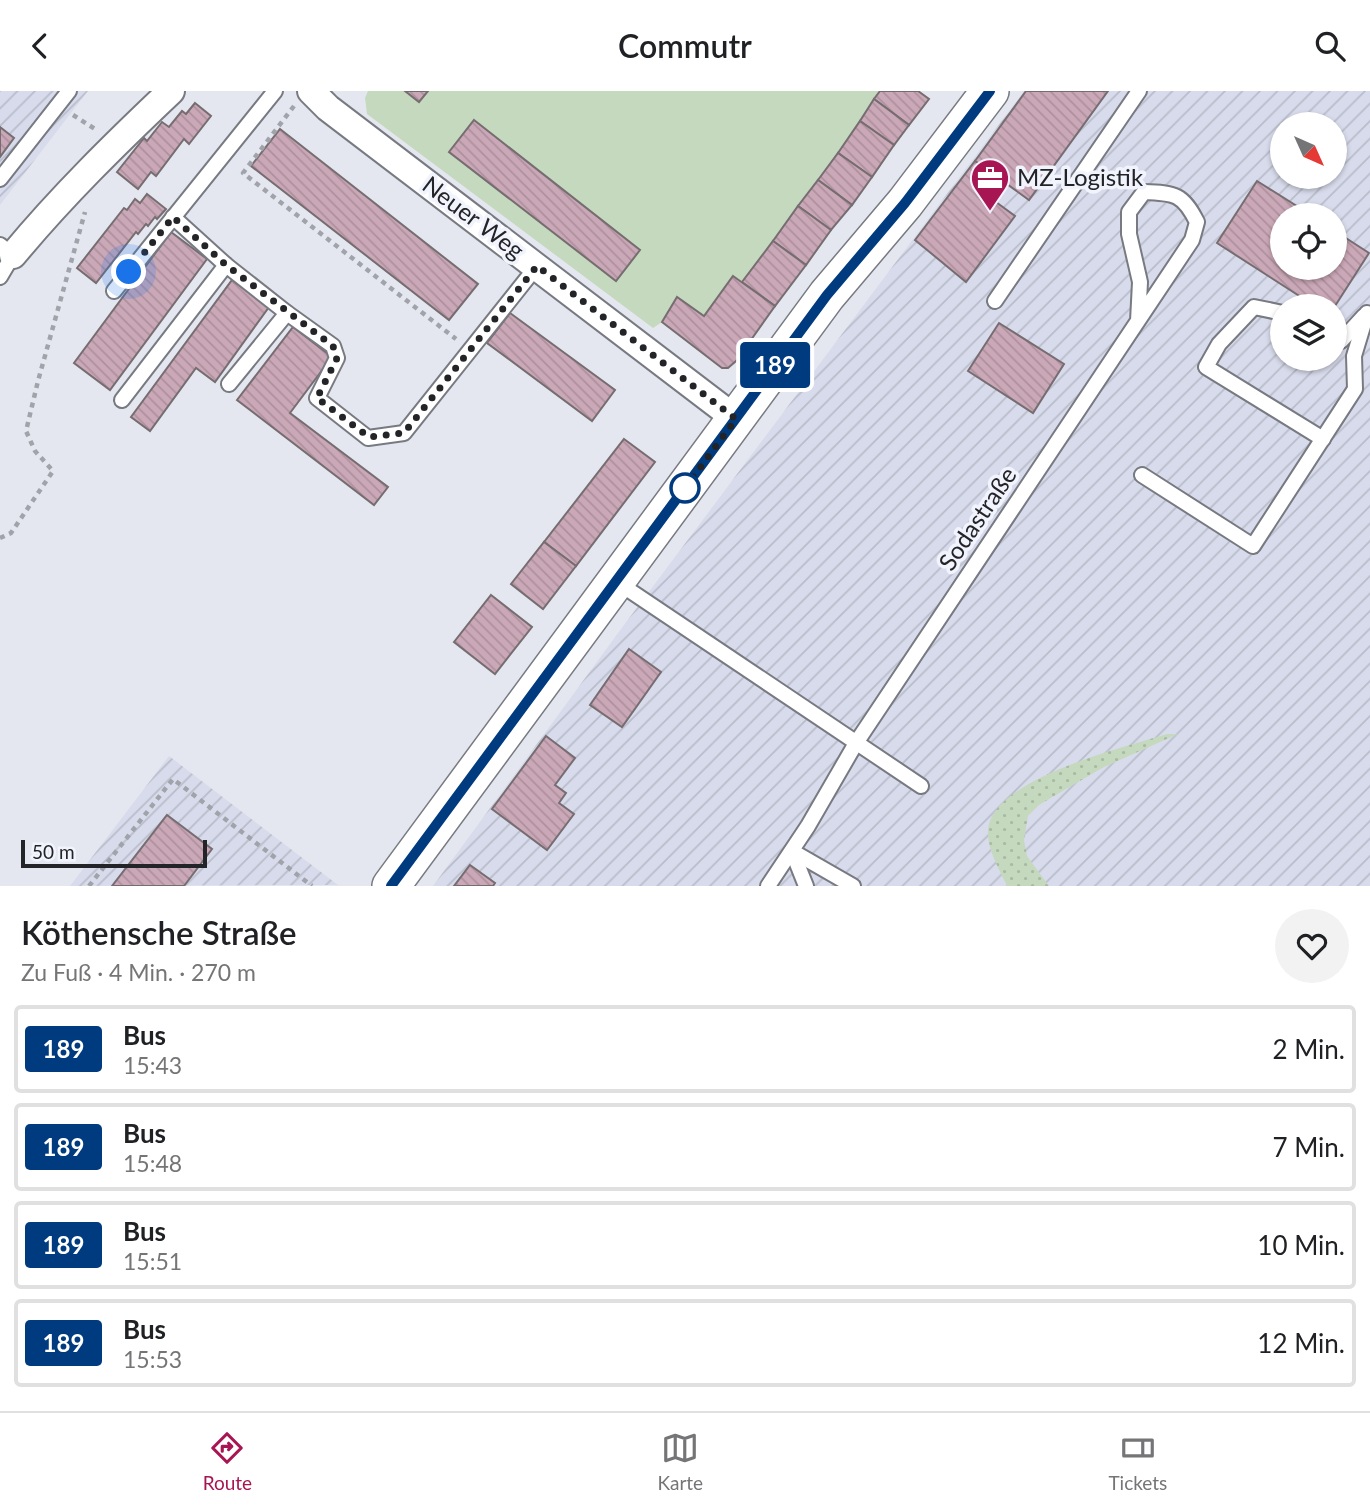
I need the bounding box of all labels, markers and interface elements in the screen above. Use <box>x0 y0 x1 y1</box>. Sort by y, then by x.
text: Commutr <box>618 26 752 65</box>
icon: back <box>21 27 59 65</box>
icon: search <box>1311 27 1349 65</box>
north arrow <box>1270 112 1348 189</box>
map controls <box>1270 112 1347 371</box>
office icon: MZ-Logistik <box>969 157 1011 212</box>
place label: MZ-Logistik <box>1017 162 1144 191</box>
street label: Neuer Weg <box>418 169 530 264</box>
button: locate <box>1270 203 1347 280</box>
your location <box>111 254 146 289</box>
button: layers <box>1270 294 1347 371</box>
line badge: 189 <box>735 342 815 388</box>
text: 189 <box>754 350 796 379</box>
street label: Sodastraße <box>932 461 1022 575</box>
unlabelled marker <box>670 473 700 503</box>
scale bar <box>21 837 206 869</box>
text: 50 m <box>32 840 75 863</box>
button: heart <box>1275 909 1349 983</box>
text: Köthensche Straße <box>21 912 297 952</box>
text: Zu Fuß · 4 Min. · 270 m <box>21 958 256 986</box>
text: Bus <box>123 1019 166 1051</box>
text: 2 Min. <box>1272 1033 1345 1065</box>
text: 189 <box>43 1034 84 1063</box>
text: 15:43 <box>123 1051 182 1079</box>
text: Bus <box>123 1117 166 1149</box>
text: 7 Min. <box>1272 1131 1345 1163</box>
text: 189 <box>43 1132 84 1161</box>
text: 15:48 <box>123 1149 182 1177</box>
text: Bus <box>123 1215 166 1247</box>
text: 10 Min. <box>1257 1229 1345 1261</box>
text: 189 <box>43 1230 84 1259</box>
text: 15:51 <box>123 1247 182 1275</box>
text: Bus <box>123 1313 166 1345</box>
text: 12 Min. <box>1257 1327 1345 1359</box>
text: 189 <box>43 1328 84 1357</box>
text: 15:53 <box>123 1345 182 1373</box>
tab: Route <box>203 1429 252 1494</box>
tab: Karte <box>657 1429 703 1494</box>
tab: Tickets <box>1108 1429 1167 1494</box>

